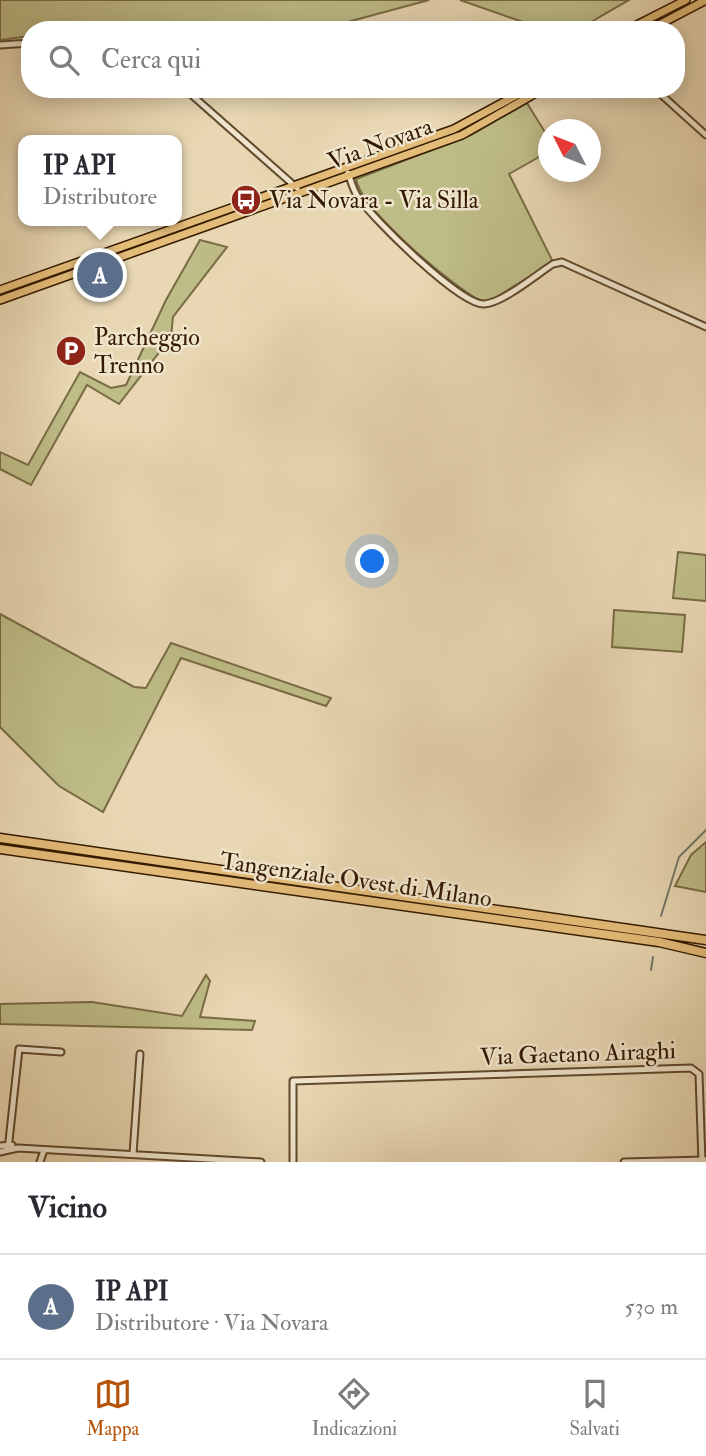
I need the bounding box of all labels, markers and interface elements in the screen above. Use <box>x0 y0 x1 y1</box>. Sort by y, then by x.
search box <box>21 21 685 98</box>
icon: search <box>45 41 83 79</box>
text: Cerca qui <box>101 44 201 76</box>
street label: Via Novara <box>323 110 438 177</box>
north arrow <box>538 119 601 182</box>
popup <box>18 135 182 226</box>
text: IP API <box>43 150 116 182</box>
text: Distributore <box>43 182 157 211</box>
bus stop icon: Via Novara - Via Silla <box>229 183 263 217</box>
place label: Via Novara - Via Silla <box>269 185 480 216</box>
pin: A <box>77 249 123 301</box>
place label: Parcheggio Trenno <box>94 322 200 381</box>
parking icon: Parcheggio Trenno <box>54 334 88 368</box>
your location <box>355 544 389 578</box>
street label: Tangenziale Ovest di Milano <box>218 846 494 914</box>
street label: Via Gaetano Airaghi <box>479 1035 677 1073</box>
text: Vicino <box>28 1189 107 1226</box>
text: IP API <box>95 1276 168 1308</box>
text: A <box>44 1292 58 1321</box>
text: 530 m <box>625 1292 678 1321</box>
text: Distributore · Via Novara <box>95 1308 328 1337</box>
tab: Mappa <box>86 1375 139 1441</box>
tab: Indicazioni <box>312 1375 397 1441</box>
tab: Salvati <box>569 1375 620 1441</box>

